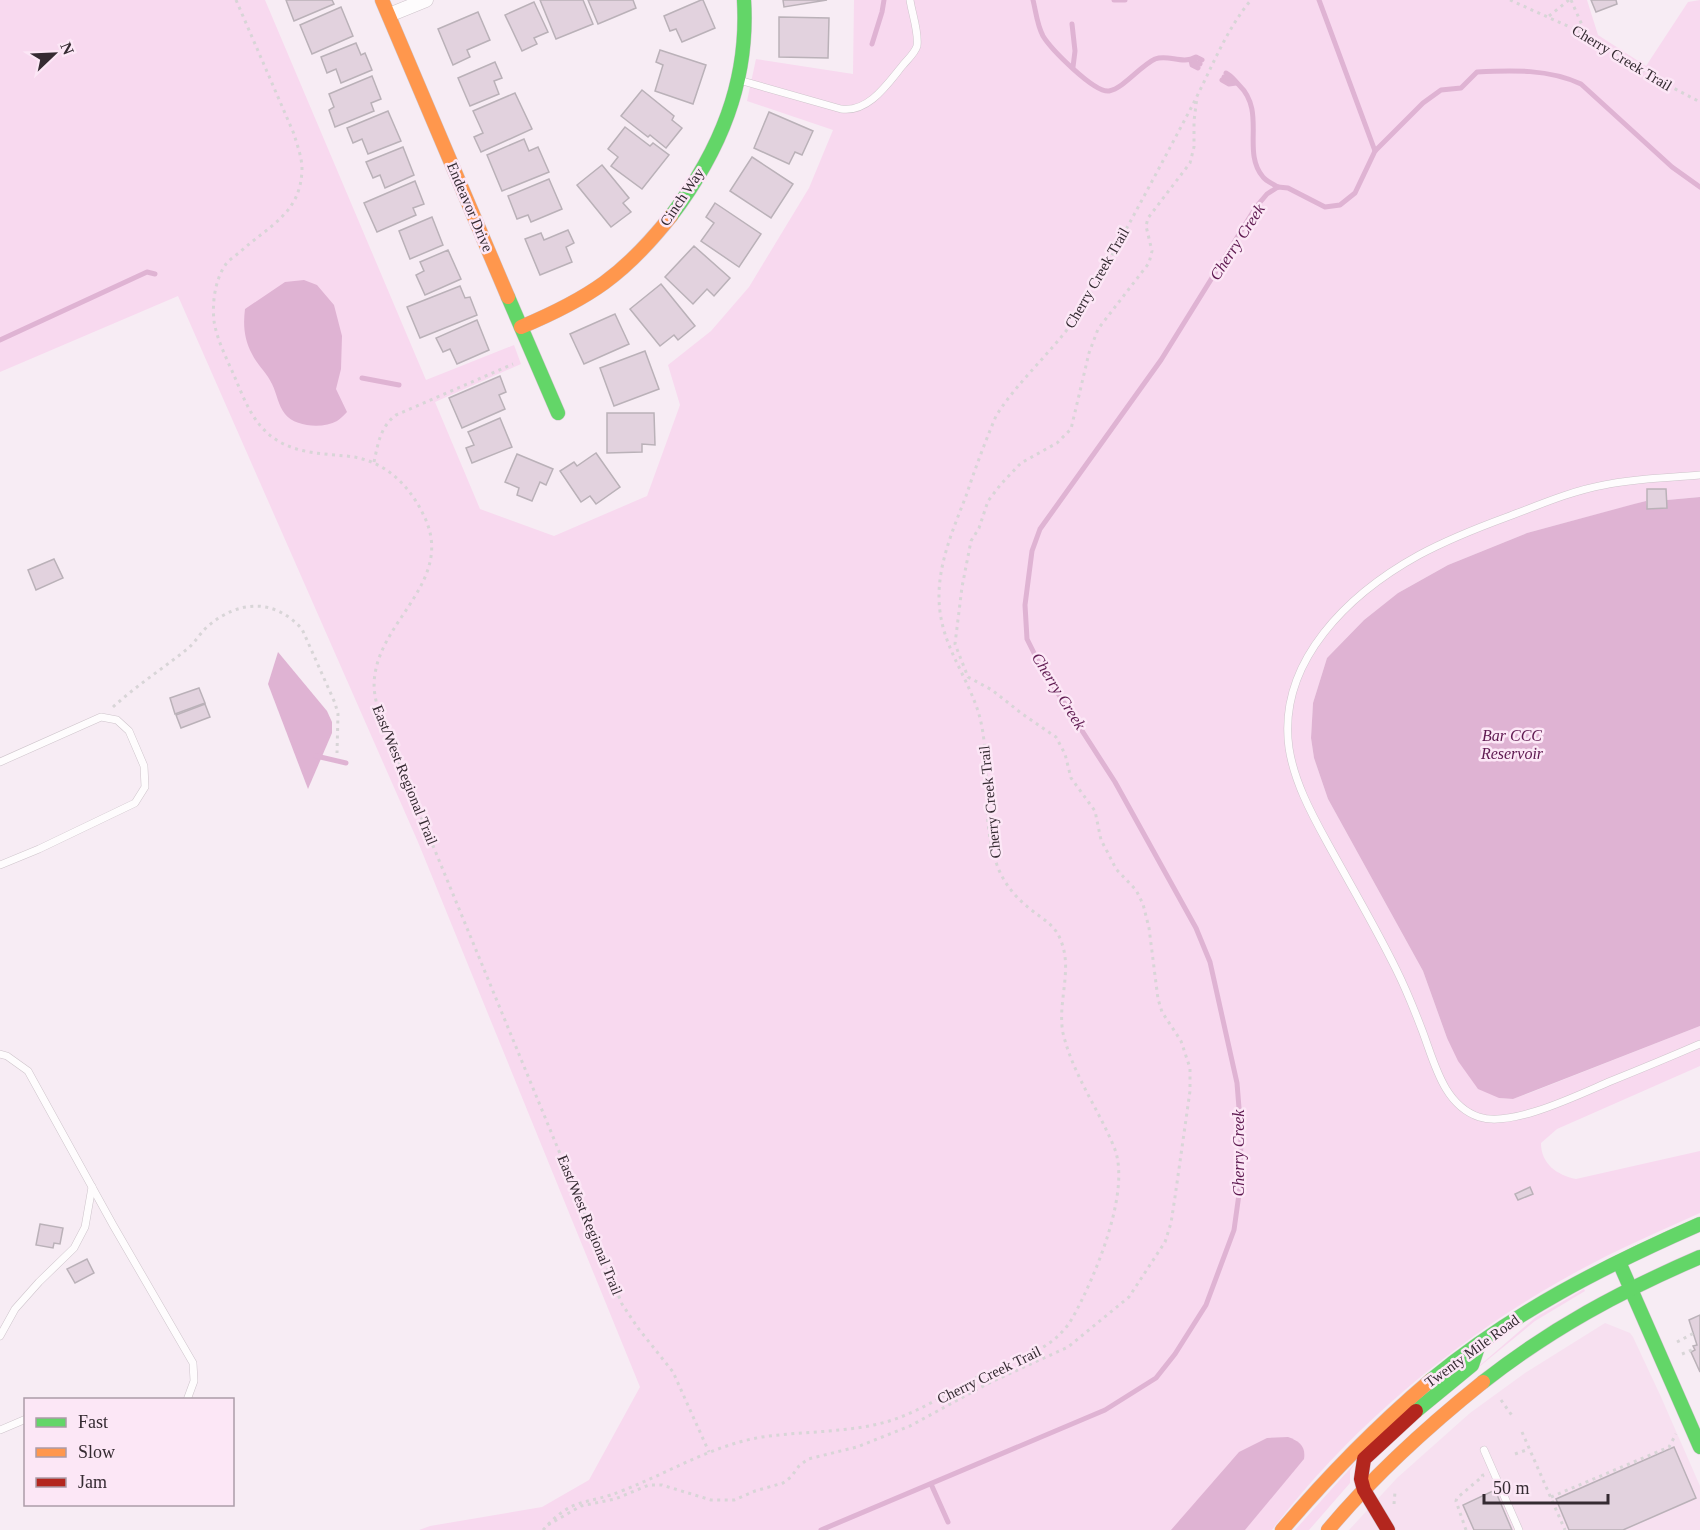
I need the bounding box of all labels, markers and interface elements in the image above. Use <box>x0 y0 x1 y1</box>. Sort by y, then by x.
street label: Cherry Creek Trail <box>1569 22 1675 94</box>
north arrow <box>24 24 84 84</box>
text: N <box>57 40 78 57</box>
street label: Endeavor Drive <box>444 160 496 254</box>
street label: Cinch Way <box>657 165 707 229</box>
water label: Cherry Creek <box>1206 200 1269 284</box>
street label: Cherry Creek Trail <box>1062 225 1132 331</box>
water label: Cherry Creek <box>1028 650 1090 734</box>
street label: East/West Regional Trail <box>370 703 440 847</box>
water label: Bar CCC Reservoir <box>1480 727 1544 762</box>
street label: Cherry Creek Trail <box>976 745 1004 859</box>
water label: Cherry Creek <box>1230 1109 1248 1196</box>
street label: East/West Regional Trail <box>555 1153 625 1297</box>
street label: Twenty Mile Road <box>1422 1311 1523 1390</box>
street label: Cherry Creek Trail <box>935 1343 1043 1407</box>
legend <box>24 1398 234 1506</box>
text: Fast <box>78 1412 108 1432</box>
text: Slow <box>78 1442 115 1462</box>
scale bar <box>1484 1467 1608 1505</box>
text: Jam <box>78 1472 107 1492</box>
text: 50 m <box>1493 1478 1530 1498</box>

